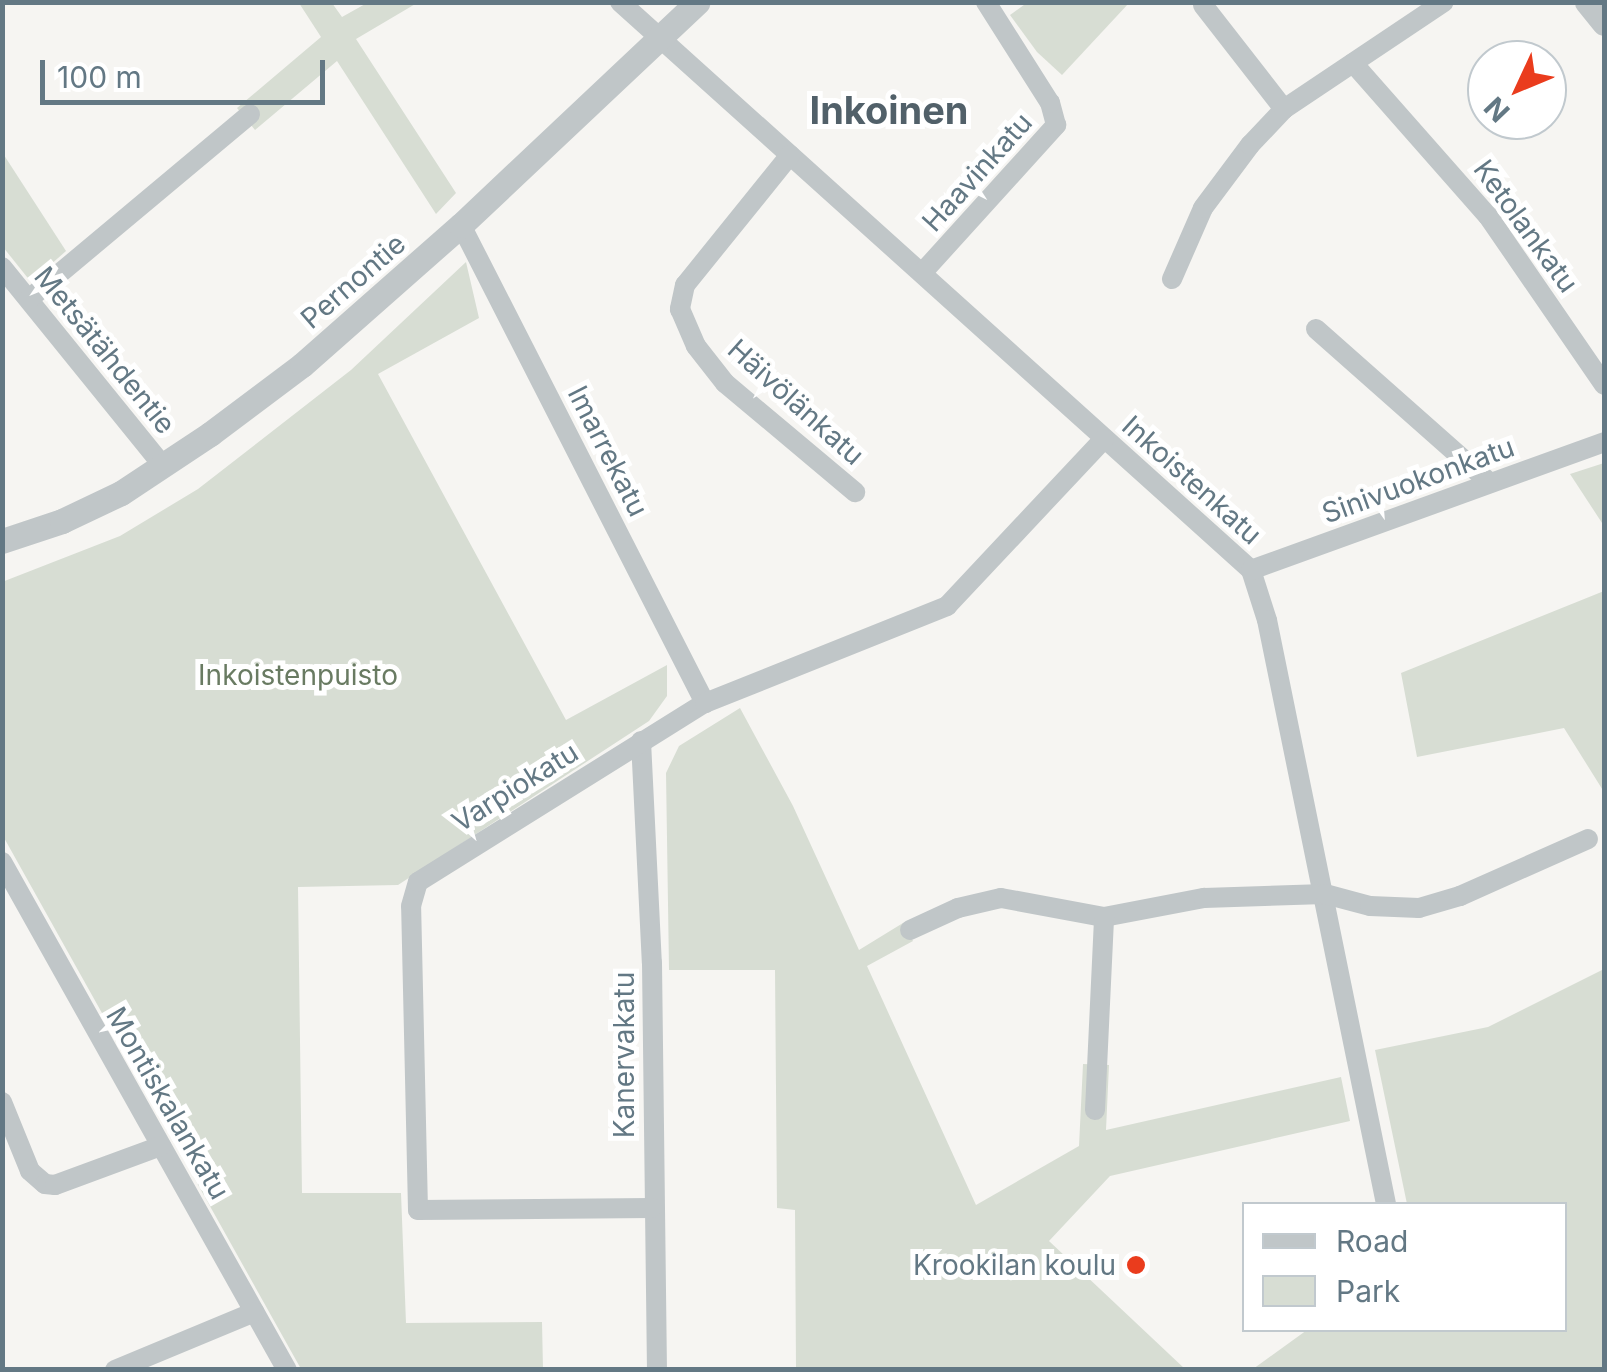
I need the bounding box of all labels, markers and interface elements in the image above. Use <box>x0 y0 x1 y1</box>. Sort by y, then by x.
scale bar <box>45 40 330 102</box>
north arrow <box>1467 40 1567 140</box>
text: 100 m <box>57 59 142 95</box>
district label: Inkoinen <box>809 88 969 134</box>
text: N <box>1477 90 1517 129</box>
street label: Haavinkatu <box>915 106 1039 238</box>
street label: Ketolankatu <box>1467 153 1585 299</box>
street label: Pernontie <box>294 227 412 335</box>
street label: Metsätähdentie <box>27 260 183 440</box>
street label: Häivölänkatu <box>721 332 871 472</box>
street label: Imarrekatu <box>561 380 655 522</box>
street label: Inkoistenkatu <box>1115 409 1269 551</box>
street label: Sinivuokonkatu <box>1317 430 1519 530</box>
park label: Inkoistenpuisto <box>198 658 398 692</box>
street label: Varpiokatu <box>446 735 584 839</box>
street label: Kanervakatu <box>607 972 641 1138</box>
street label: Montiskalankatu <box>99 1001 237 1205</box>
legend <box>1242 1202 1567 1332</box>
text: Road <box>1336 1223 1408 1259</box>
place label: Krookilan koulu <box>913 1248 1116 1282</box>
marker: Krookilan koulu <box>1125 1254 1147 1276</box>
text: Park <box>1336 1273 1400 1309</box>

